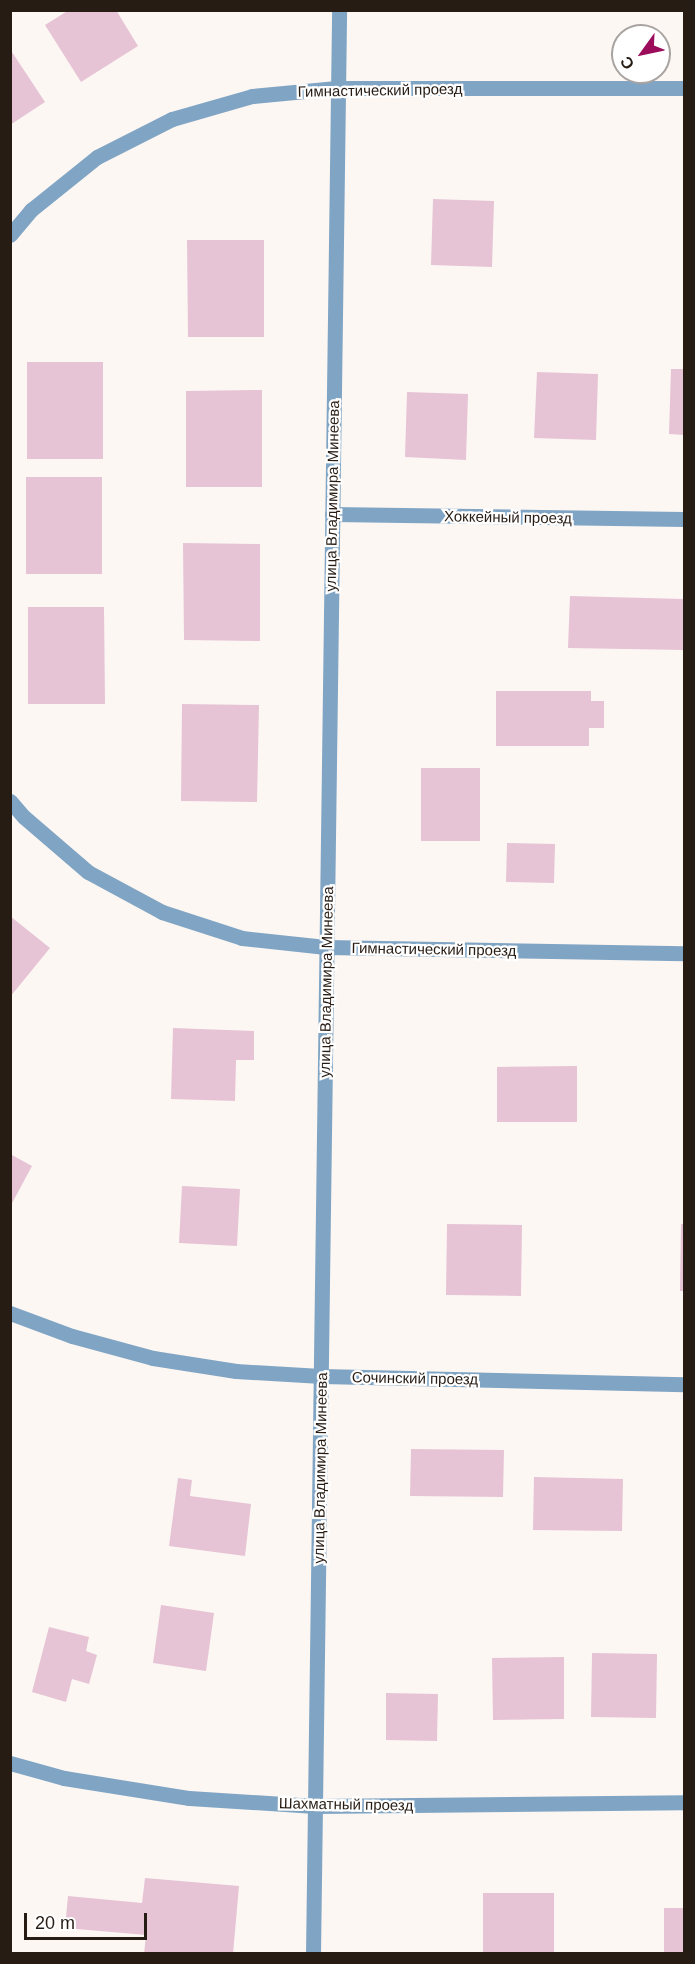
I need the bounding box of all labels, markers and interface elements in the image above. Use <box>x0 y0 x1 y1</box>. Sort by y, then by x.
north arrow <box>611 24 671 84</box>
text: С <box>617 54 637 72</box>
street label: Гимнастический проезд <box>298 80 462 100</box>
street label: улица Владимира Минеева <box>321 400 343 592</box>
street label: Хоккейный проезд <box>444 507 572 527</box>
street label: улица Владимира Минеева <box>315 886 337 1078</box>
street label: Гимнастический проезд <box>352 939 516 959</box>
street label: Сочинский проезд <box>352 1368 478 1388</box>
street label: улица Владимира Минеева <box>309 1372 331 1564</box>
street label: Шахматный проезд <box>279 1794 413 1814</box>
scale bar <box>27 1901 150 1939</box>
text: 20 m <box>35 1913 75 1933</box>

